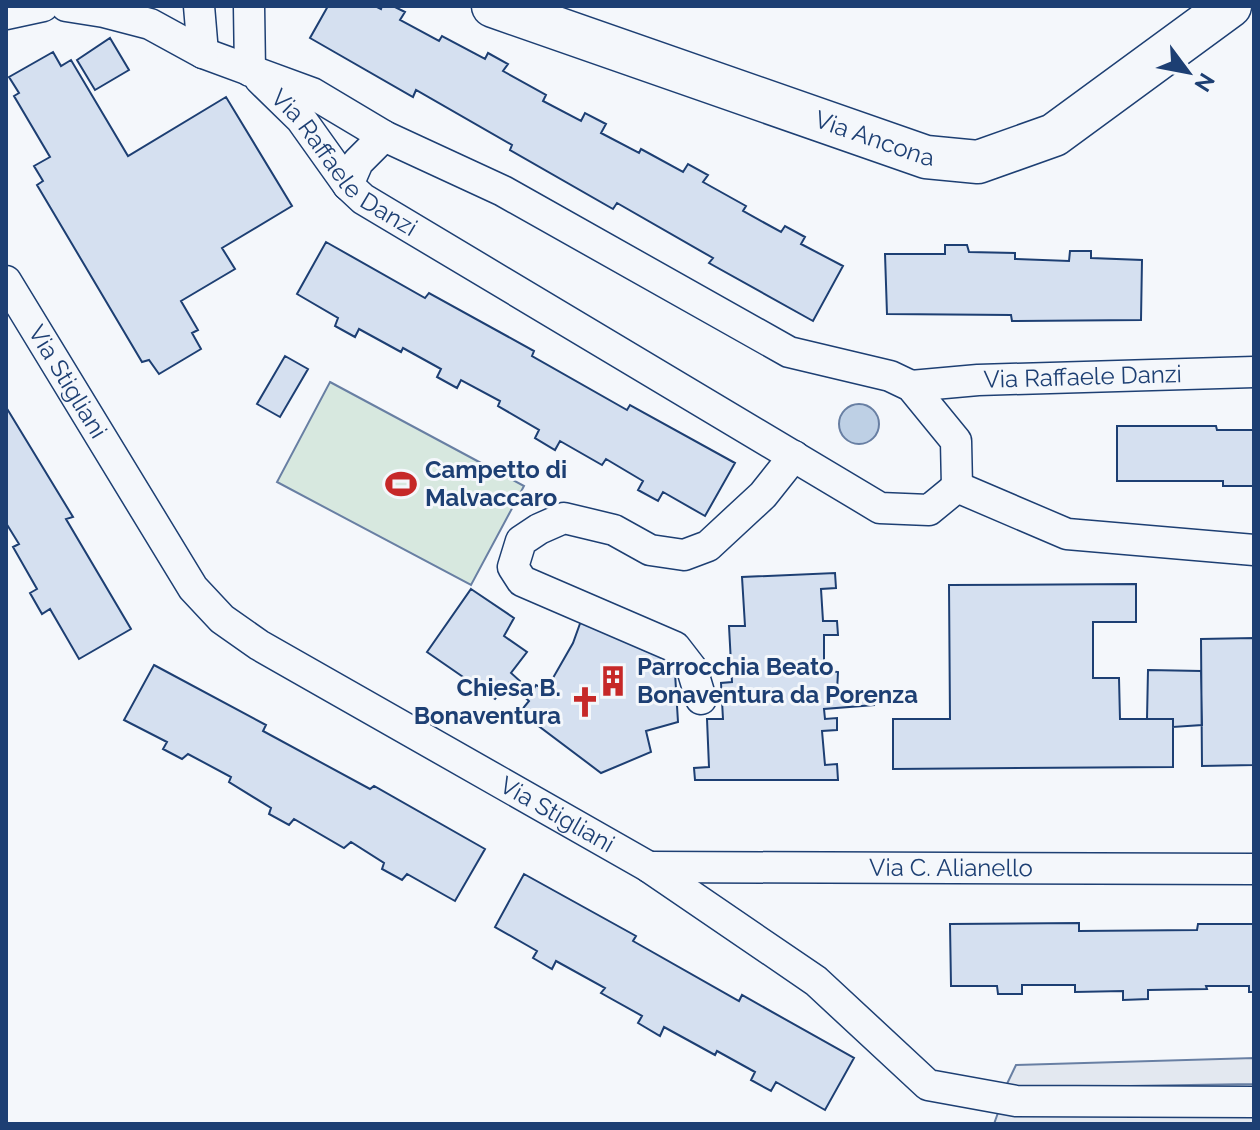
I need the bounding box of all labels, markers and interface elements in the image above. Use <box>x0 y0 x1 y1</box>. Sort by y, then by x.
north arrow <box>1148 32 1228 112</box>
text: N <box>1189 69 1220 97</box>
street label: Via Raffaele Danzi <box>265 83 422 242</box>
street label: Via Ancona <box>811 104 935 172</box>
street label: Via Stigliani <box>22 320 113 443</box>
street label: Via Raffaele Danzi <box>983 359 1182 394</box>
place label: Campetto di Malvaccaro <box>425 455 567 512</box>
sports icon: Campetto di Malvaccaro <box>384 467 418 501</box>
place label: Parrocchia Beato Bonaventura da Porenza <box>637 652 918 709</box>
building icon: Parrocchia Beato Bonaventura da Porenza <box>596 664 630 698</box>
place label: Chiesa B. Bonaventura <box>414 673 561 730</box>
church icon: Chiesa B. Bonaventura <box>568 685 602 719</box>
street label: Via Stigliani <box>495 770 620 858</box>
street label: Via C. Alianello <box>869 853 1033 882</box>

